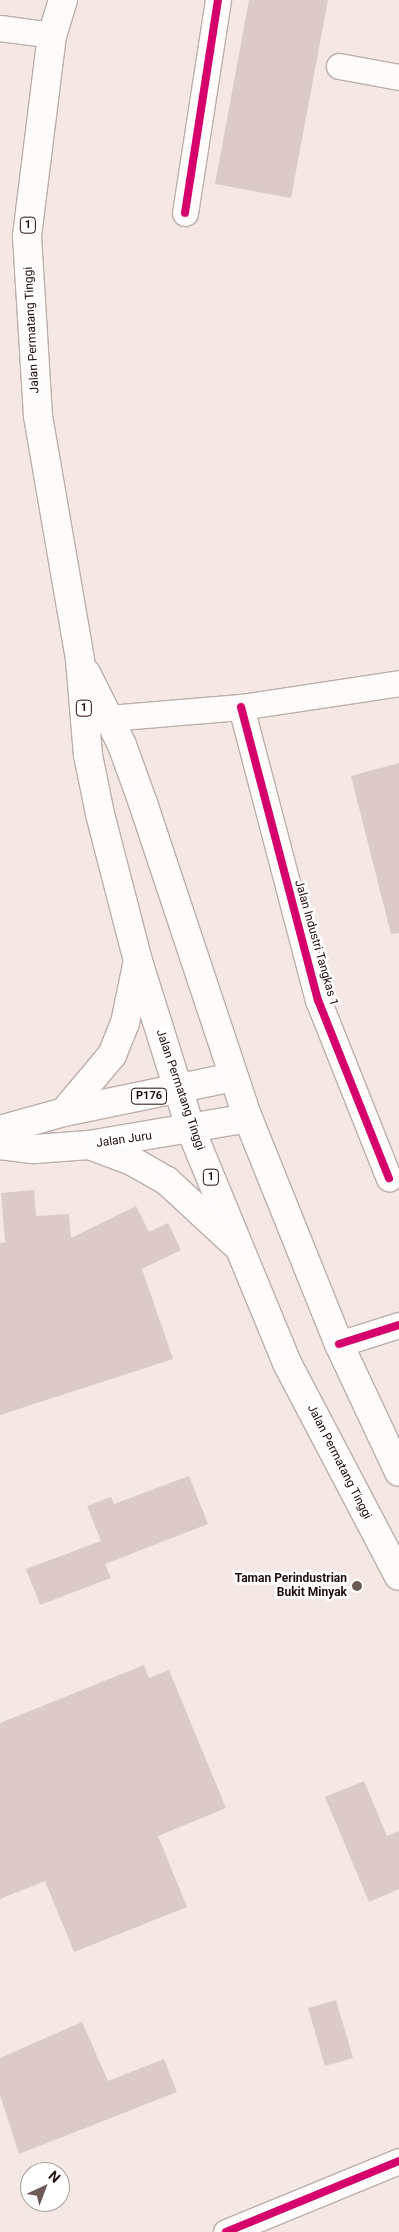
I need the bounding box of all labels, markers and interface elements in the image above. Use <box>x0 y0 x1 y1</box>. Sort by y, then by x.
road number: 1 <box>19 216 37 234</box>
street label: Jalan Permatang Tinggi <box>21 266 43 394</box>
road number: 1 <box>75 700 93 716</box>
street label: Jalan Industri Tangkas 1 <box>291 878 341 1008</box>
street label: Jalan Permatang Tinggi <box>153 1028 207 1152</box>
road number: P176 <box>130 1088 168 1104</box>
street label: Jalan Juru <box>95 1129 153 1151</box>
road number: 1 <box>202 1168 220 1186</box>
street label: Jalan Permatang Tinggi <box>304 1402 374 1522</box>
place label: Taman Perindustrian Bukit Minyak <box>235 1572 347 1600</box>
marker: Taman Perindustrian Bukit Minyak <box>351 1580 363 1592</box>
north arrow <box>20 2162 70 2212</box>
text: N <box>45 2168 64 2186</box>

